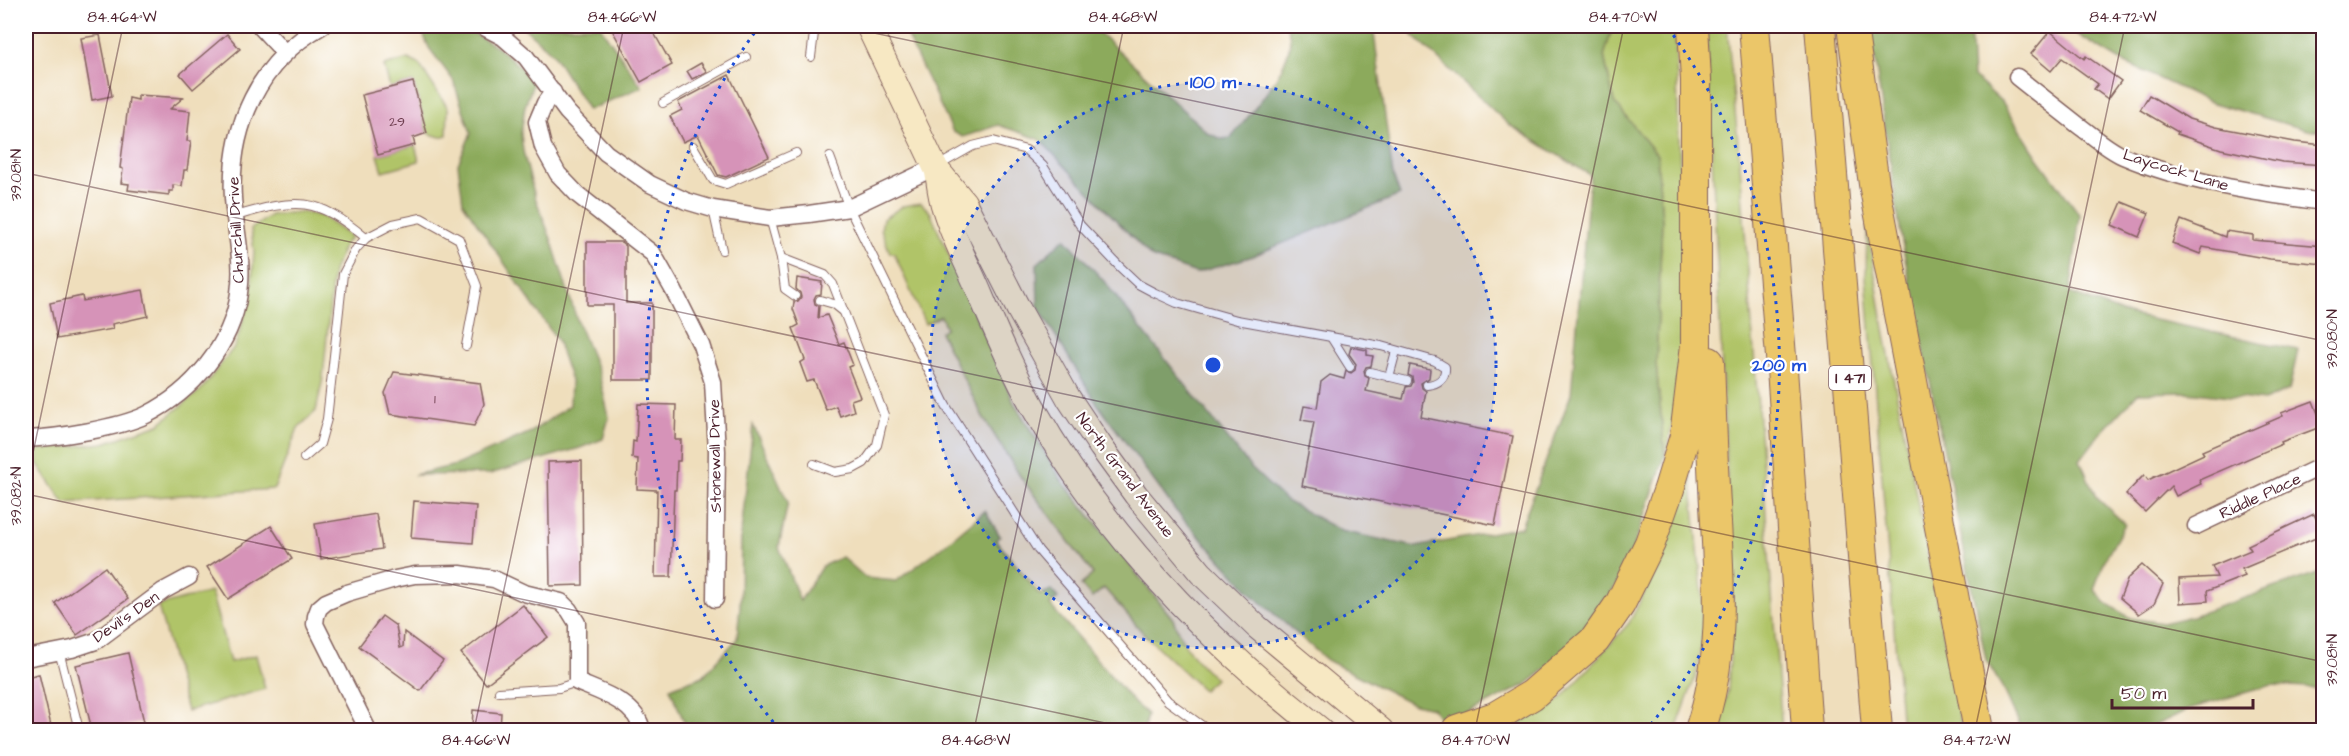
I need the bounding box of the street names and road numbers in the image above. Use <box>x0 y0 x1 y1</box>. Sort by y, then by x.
street label: Laycock Lane <box>2120 143 2232 198</box>
street label: Churchill Drive <box>222 176 250 284</box>
road number: I 471 <box>1829 366 1871 390</box>
street label: Stonewall Drive <box>703 399 727 513</box>
street label: North Grand Avenue <box>1071 408 1180 542</box>
street label: Riddle Place <box>2216 467 2305 524</box>
street label: Devil’s Den <box>88 586 164 648</box>

